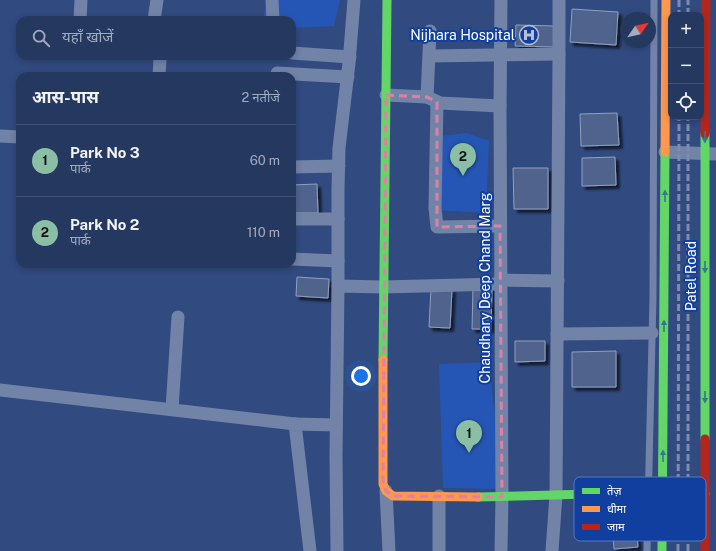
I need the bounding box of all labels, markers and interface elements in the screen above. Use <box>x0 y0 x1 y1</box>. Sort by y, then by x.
north arrow <box>620 12 656 48</box>
map controls <box>668 12 704 120</box>
button: + <box>668 12 704 48</box>
search box <box>16 16 296 60</box>
hospital icon: Nijhara Hospital <box>518 24 540 46</box>
icon: search <box>30 27 52 49</box>
place label: Nijhara Hospital <box>410 27 515 43</box>
text: यहाँ खोजें <box>62 28 113 45</box>
button: − <box>668 48 704 84</box>
button: locate <box>668 84 704 120</box>
text: आस-पास <box>32 87 99 107</box>
text: 2 नतीजे <box>241 90 280 105</box>
one-way arrow <box>702 131 708 144</box>
pin: 2 <box>450 143 476 176</box>
text: Park No 3 <box>70 144 140 161</box>
text: 1 <box>42 153 48 168</box>
text: 60 m <box>250 153 280 168</box>
text: पार्क <box>70 161 91 176</box>
one-way arrow <box>662 189 668 202</box>
street label: Chaudhary Deep Chand Marg <box>477 192 493 383</box>
text: Park No 2 <box>70 216 139 233</box>
text: 2 <box>41 225 49 240</box>
text: 110 m <box>247 225 280 240</box>
text: पार्क <box>70 233 91 248</box>
street label: Patel Road <box>683 241 699 311</box>
one-way arrow <box>702 261 708 274</box>
one-way arrow <box>661 319 667 332</box>
your location <box>351 366 371 386</box>
one-way arrow <box>702 391 708 404</box>
pin: 1 <box>456 420 482 453</box>
one-way arrow <box>660 449 666 462</box>
legend <box>574 477 706 541</box>
text: तेज़ <box>607 485 622 497</box>
text: धीमा <box>607 503 626 515</box>
text: जाम <box>607 521 625 533</box>

